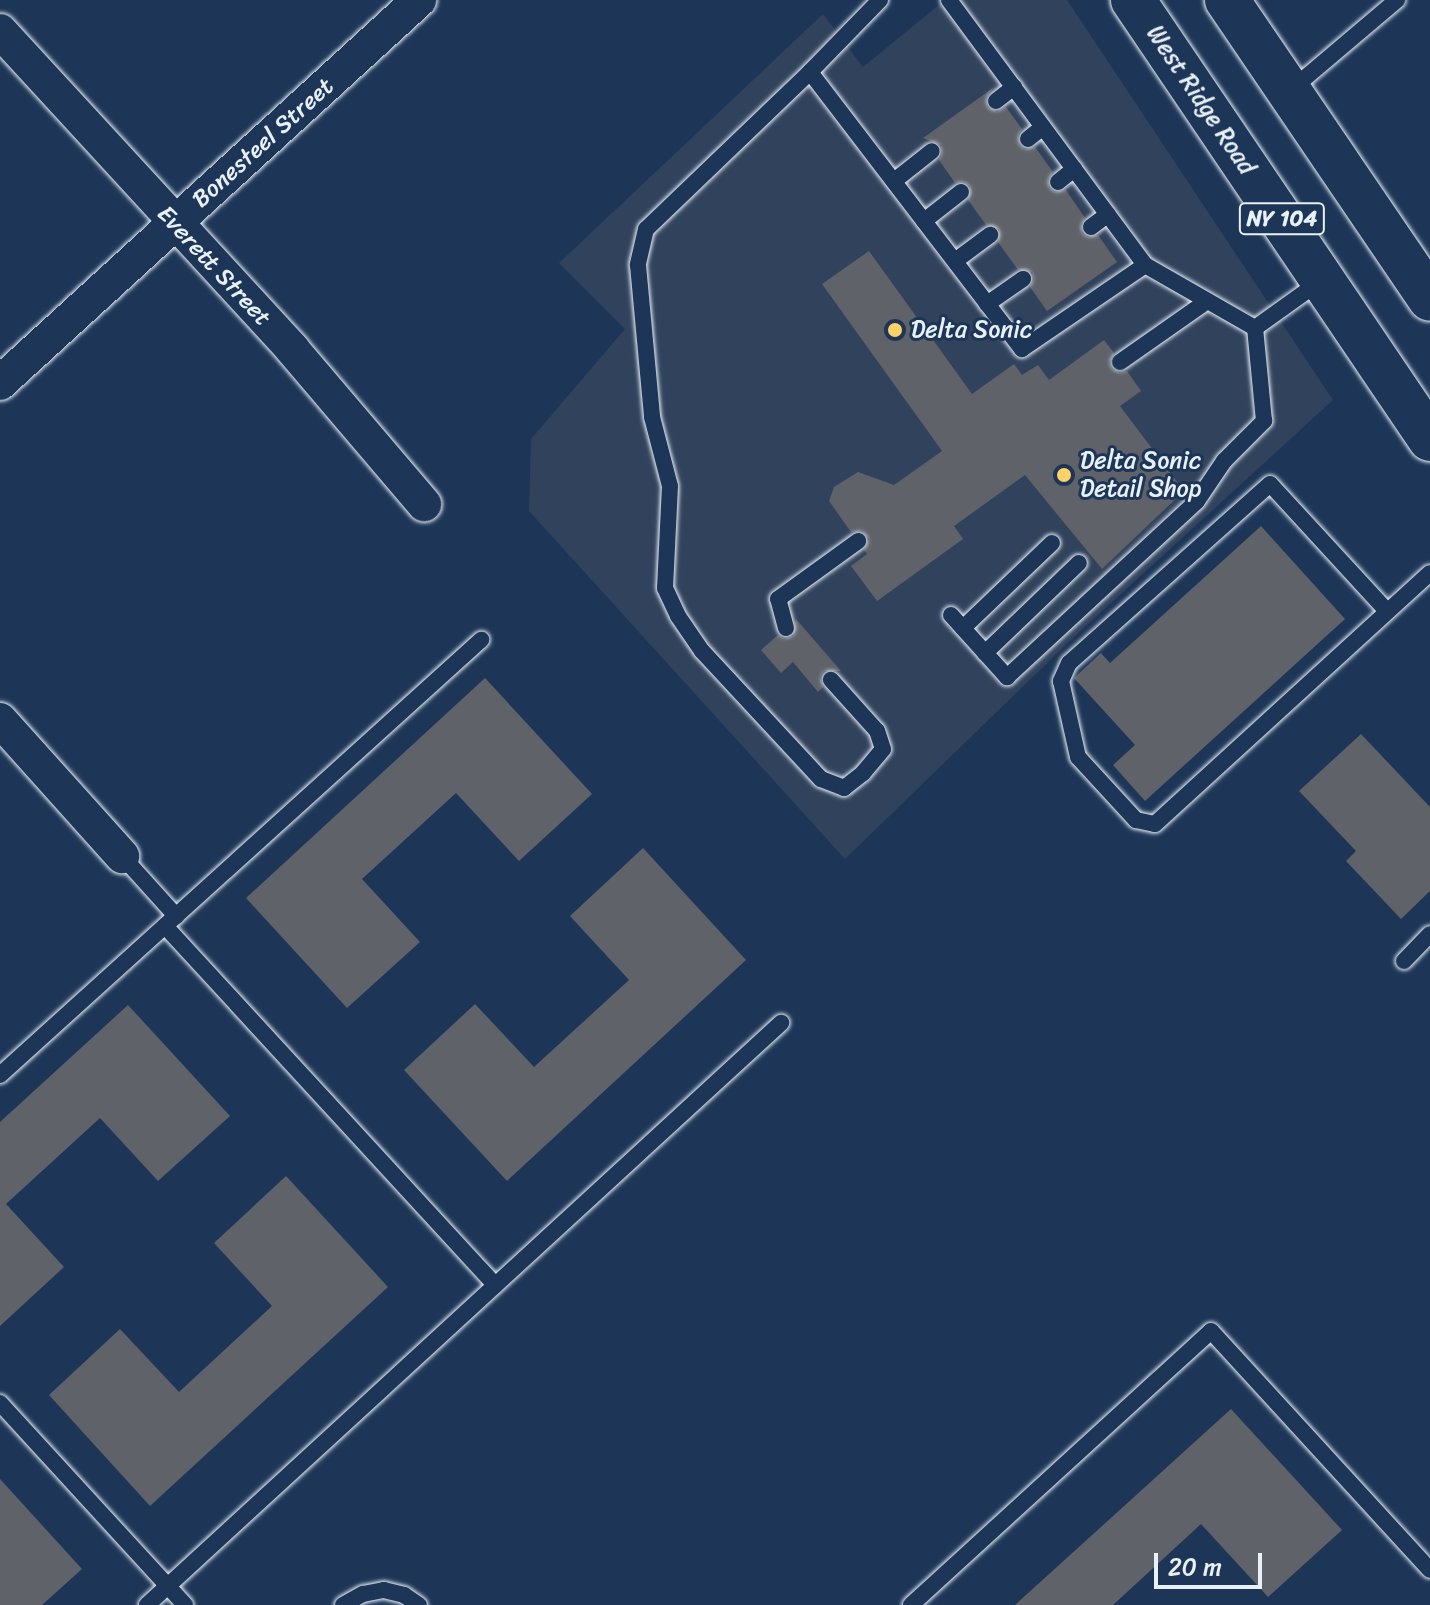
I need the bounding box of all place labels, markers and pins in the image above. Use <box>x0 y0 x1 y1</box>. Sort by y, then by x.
place label: Delta Sonic <box>911 316 1032 344</box>
marker: Delta Sonic <box>886 321 904 339</box>
place label: Delta Sonic Detail Shop <box>1080 447 1201 503</box>
marker: Delta Sonic Detail Shop <box>1055 466 1073 484</box>

